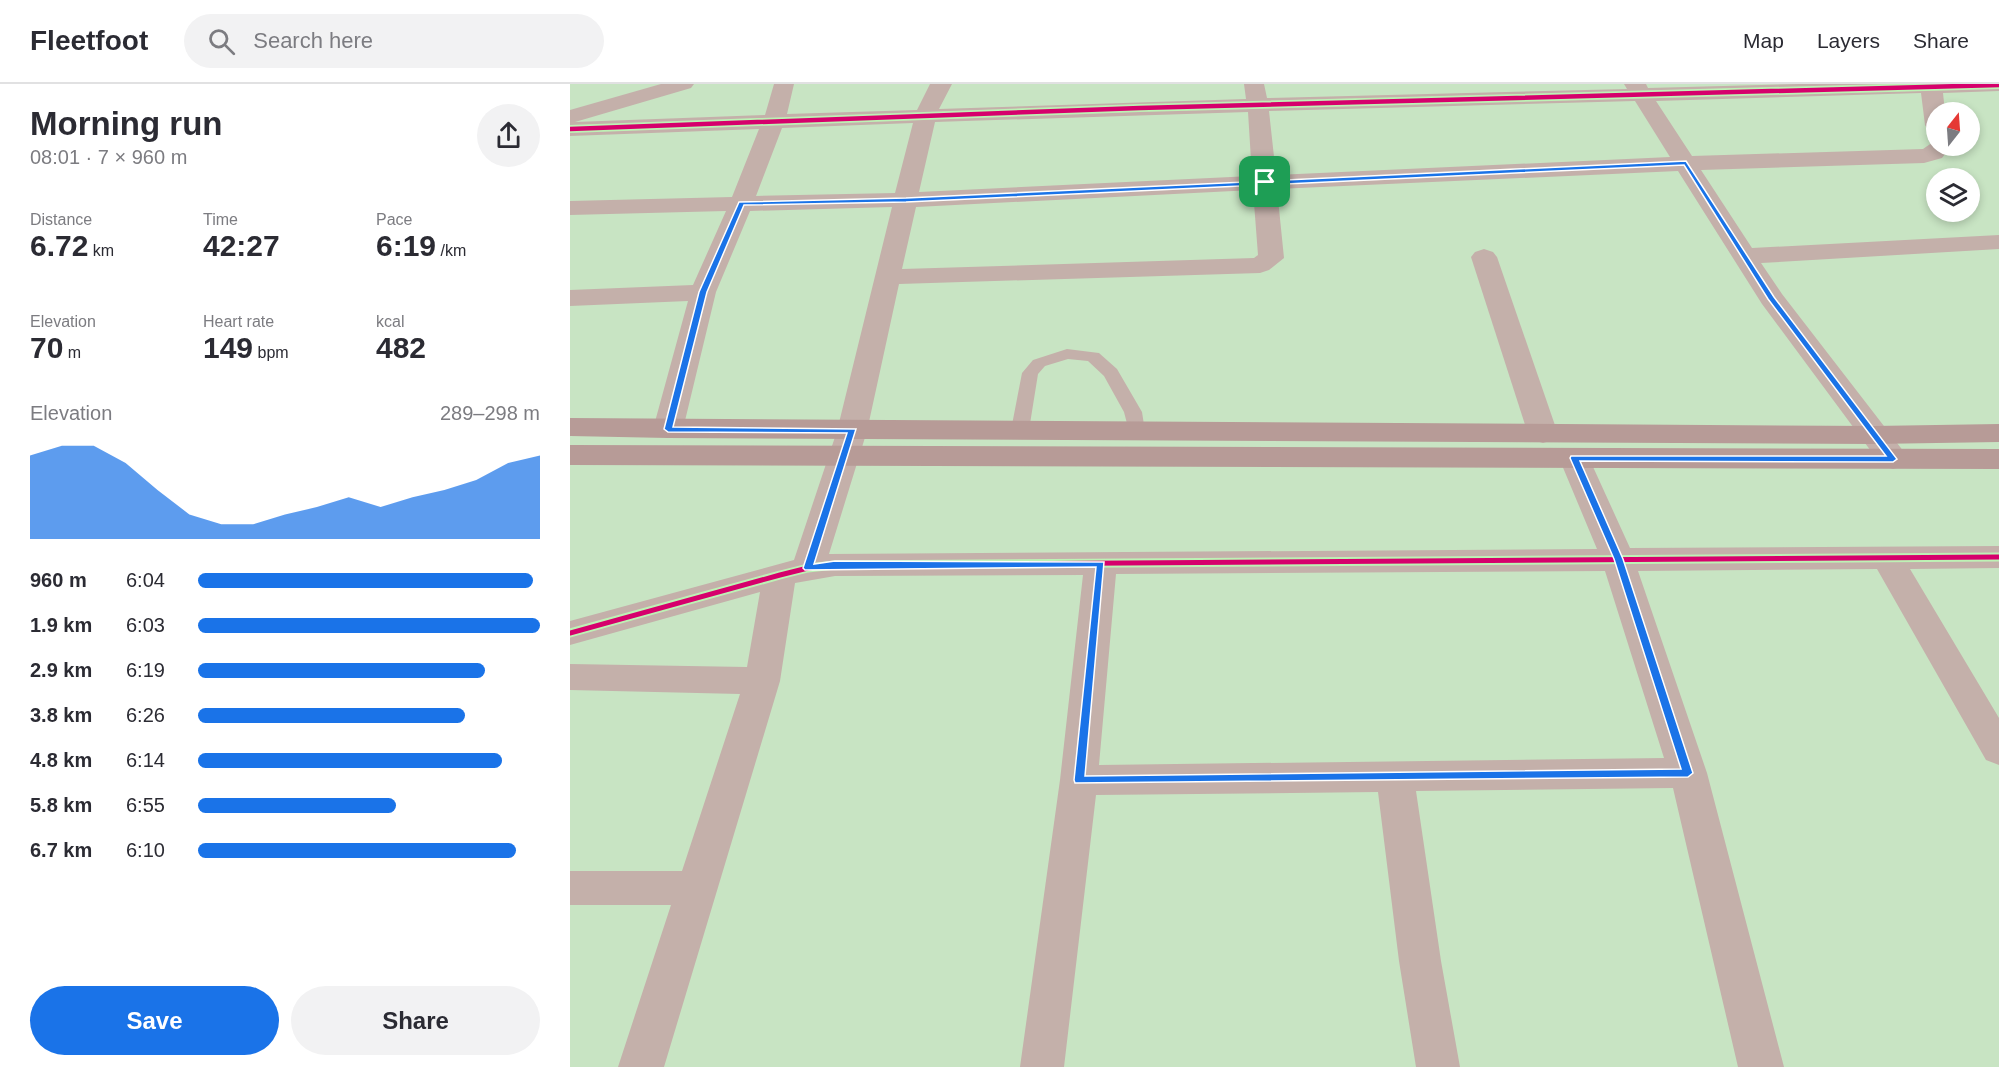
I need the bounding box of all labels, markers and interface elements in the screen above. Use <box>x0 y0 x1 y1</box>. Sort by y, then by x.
search box <box>184 14 604 68</box>
text: Fleetfoot <box>30 25 148 56</box>
icon: search <box>205 25 238 58</box>
text: Search here <box>253 28 373 53</box>
text: Map <box>1743 29 1784 52</box>
text: Layers <box>1817 29 1880 52</box>
text: Share <box>1913 29 1969 52</box>
north arrow <box>1926 102 1980 156</box>
map controls <box>1926 102 1980 222</box>
button: share <box>477 104 540 167</box>
text: Morning run <box>30 105 222 142</box>
text: 08:01 · 7 × 960 m <box>30 146 187 168</box>
pin <box>1239 156 1290 207</box>
icon: arrive <box>1248 165 1281 198</box>
button: layers <box>1926 168 1980 222</box>
text: Distance <box>30 211 92 228</box>
text: Time <box>203 211 238 228</box>
text: Pace <box>376 211 412 228</box>
text: 6.72 <box>30 229 88 262</box>
text: 42:27 <box>203 229 280 262</box>
text: 6:19 <box>376 229 436 262</box>
text: km <box>88 242 114 259</box>
text: /km <box>436 242 466 259</box>
text: Elevation <box>30 313 96 330</box>
text: Heart rate <box>203 313 274 330</box>
text: kcal <box>376 313 404 330</box>
text: 70 <box>30 331 63 364</box>
text: 149 <box>203 331 253 364</box>
text: 482 <box>376 331 426 364</box>
text: m <box>63 344 81 361</box>
text: bpm <box>253 344 289 361</box>
text: Elevation <box>30 402 112 424</box>
text: 289–298 m <box>440 402 540 424</box>
text: 960 m <box>30 569 87 591</box>
text: 6:04 <box>126 569 165 591</box>
text: 1.9 km <box>30 614 92 636</box>
text: 6:03 <box>126 614 165 636</box>
text: 2.9 km <box>30 659 92 681</box>
text: 6:19 <box>126 659 165 681</box>
text: 3.8 km <box>30 704 92 726</box>
text: 6:26 <box>126 704 165 726</box>
text: 4.8 km <box>30 749 92 771</box>
text: 6:14 <box>126 749 165 771</box>
text: 5.8 km <box>30 794 92 816</box>
text: 6:55 <box>126 794 165 816</box>
text: 6.7 km <box>30 839 92 861</box>
text: 6:10 <box>126 839 165 861</box>
button: Save <box>30 986 279 1055</box>
button: Share <box>291 986 540 1055</box>

